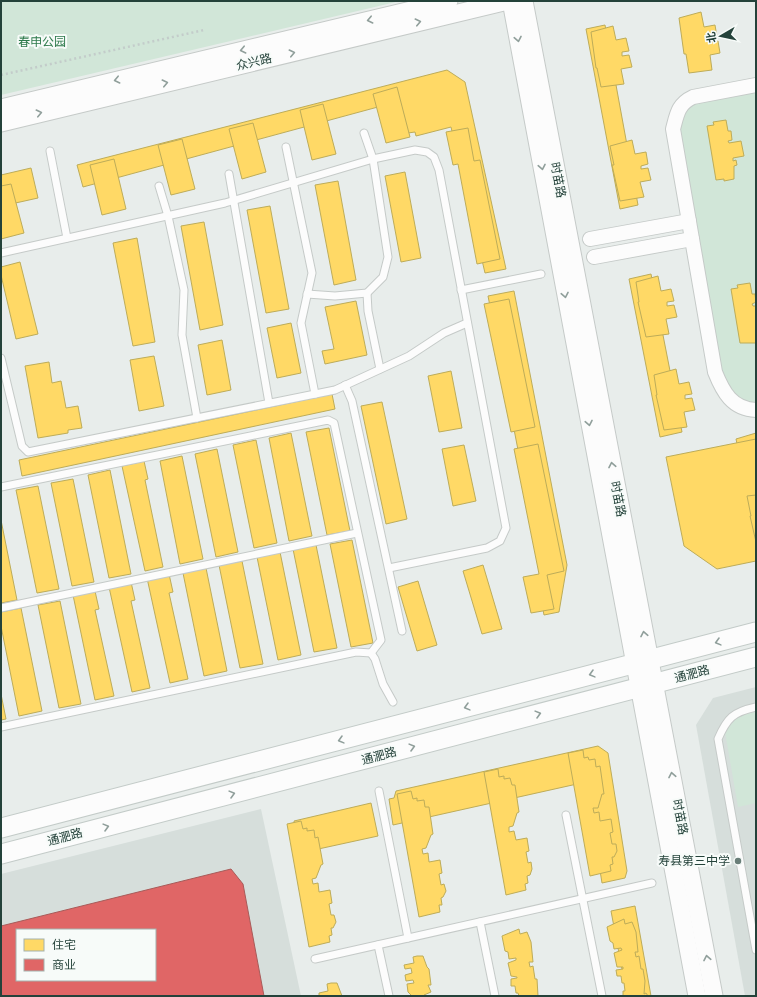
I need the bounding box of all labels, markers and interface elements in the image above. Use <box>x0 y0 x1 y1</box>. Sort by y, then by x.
one-way arrow <box>367 15 373 23</box>
north arrow <box>701 16 741 56</box>
one-way arrow <box>415 19 421 27</box>
text: 北 <box>704 31 719 44</box>
park label: 春申公园 <box>18 35 66 50</box>
one-way arrow <box>513 36 521 42</box>
one-way arrow <box>240 45 247 54</box>
one-way arrow <box>289 49 295 57</box>
street label: 众兴路 <box>235 51 273 74</box>
one-way arrow <box>114 75 121 84</box>
one-way arrow <box>162 80 169 88</box>
one-way arrow <box>36 110 42 118</box>
street label: 时苗路 <box>547 161 568 199</box>
one-way arrow <box>537 164 545 170</box>
one-way arrow <box>561 292 569 298</box>
one-way arrow <box>584 420 593 426</box>
one-way arrow <box>608 462 617 468</box>
street label: 时苗路 <box>607 480 628 518</box>
one-way arrow <box>640 631 649 637</box>
one-way arrow <box>715 637 721 645</box>
street label: 通淝路 <box>673 663 711 686</box>
one-way arrow <box>589 670 596 678</box>
one-way arrow <box>463 702 470 711</box>
one-way arrow <box>534 710 541 719</box>
one-way arrow <box>338 735 344 743</box>
one-way arrow <box>408 743 415 752</box>
street label: 通淝路 <box>360 745 398 768</box>
one-way arrow <box>668 772 676 778</box>
one-way arrow <box>229 790 236 798</box>
street label: 时苗路 <box>669 798 690 836</box>
one-way arrow <box>103 823 110 831</box>
street label: 通淝路 <box>46 826 84 849</box>
place label: 寿县第三中学 <box>658 854 730 869</box>
marker: 寿县第三中学 <box>733 856 743 866</box>
legend <box>16 929 156 981</box>
text: 住宅 <box>52 938 76 953</box>
one-way arrow <box>703 955 711 961</box>
text: 商业 <box>52 958 76 973</box>

